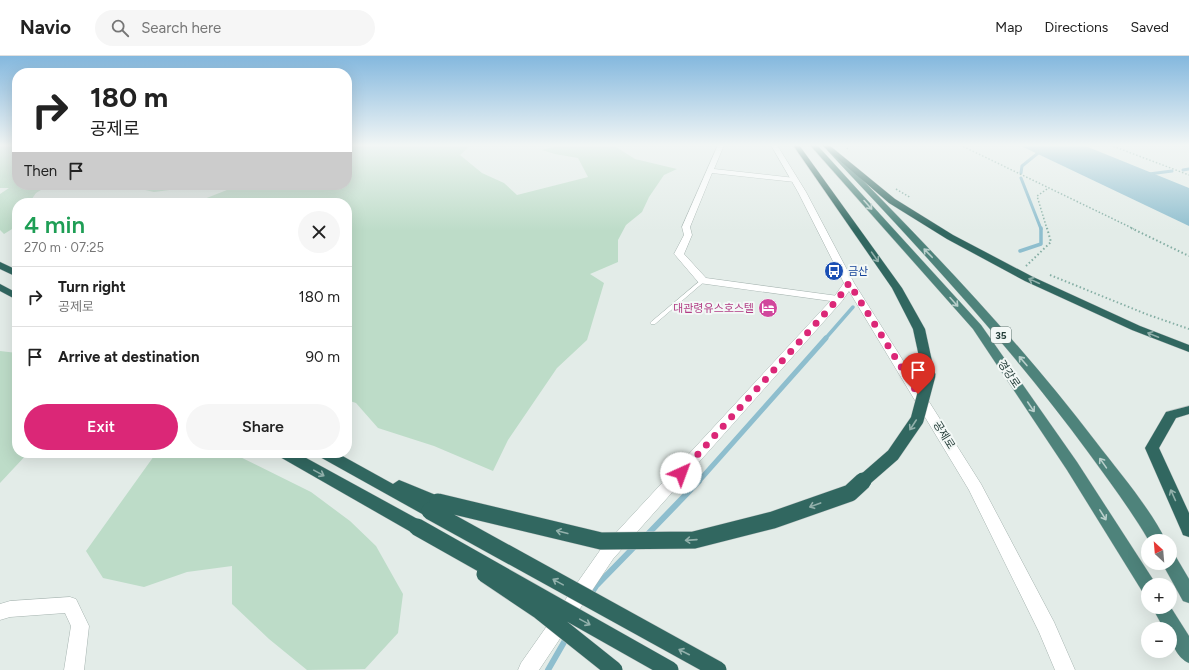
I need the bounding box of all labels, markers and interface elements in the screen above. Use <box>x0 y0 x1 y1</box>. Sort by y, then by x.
search box <box>95 10 375 46</box>
text: Navio <box>20 16 71 39</box>
icon: search <box>109 17 131 39</box>
text: Search here <box>141 19 221 37</box>
text: Map <box>995 19 1023 36</box>
text: Directions <box>1045 19 1108 36</box>
text: Saved <box>1130 19 1169 36</box>
text: 180 m <box>90 80 168 114</box>
icon: right <box>24 84 76 136</box>
text: 공제로 <box>90 118 140 140</box>
icon: arrive <box>65 160 87 182</box>
text: Then <box>24 162 57 180</box>
one-way arrow <box>863 200 872 210</box>
text: 4 min <box>24 210 85 239</box>
button: close <box>298 211 340 253</box>
text: 270 m · 07:25 <box>24 240 104 255</box>
one-way arrow <box>924 248 933 258</box>
one-way arrow <box>871 251 880 262</box>
bus stop icon: 금산 <box>823 260 845 282</box>
place label: 금산 <box>848 265 868 278</box>
one-way arrow <box>1029 277 1041 284</box>
text: Turn right <box>58 278 126 296</box>
icon: right <box>24 286 46 308</box>
text: 180 m <box>299 288 340 306</box>
hotel icon: 대관령유스호스텔 <box>757 297 779 319</box>
one-way arrow <box>950 297 959 307</box>
text: 공제로 <box>58 299 94 314</box>
place label: 대관령유스호스텔 <box>673 302 754 315</box>
road number: 35 <box>991 327 1011 343</box>
one-way arrow <box>1147 330 1159 338</box>
icon: arrive <box>24 346 46 368</box>
text: Arrive at destination <box>58 348 199 366</box>
text: 90 m <box>305 348 340 366</box>
pin <box>901 353 935 394</box>
one-way arrow <box>1019 355 1028 366</box>
street label: 경강로 <box>995 358 1023 390</box>
icon: arrive <box>907 359 929 381</box>
one-way arrow <box>1027 401 1035 412</box>
button: Exit <box>24 404 178 450</box>
button: Share <box>186 404 340 450</box>
one-way arrow <box>909 419 917 430</box>
street label: 공제로 <box>930 419 958 451</box>
position arrow <box>660 452 702 494</box>
one-way arrow <box>1099 458 1107 469</box>
one-way arrow <box>313 469 325 477</box>
one-way arrow <box>1169 489 1176 501</box>
one-way arrow <box>809 502 822 509</box>
one-way arrow <box>1099 509 1107 520</box>
one-way arrow <box>556 528 569 535</box>
north arrow <box>1141 534 1177 570</box>
map controls <box>1141 534 1177 658</box>
one-way arrow <box>684 536 697 543</box>
one-way arrow <box>552 578 564 586</box>
button: + <box>1141 578 1177 614</box>
one-way arrow <box>579 618 591 626</box>
button: − <box>1141 622 1177 658</box>
one-way arrow <box>678 648 690 656</box>

